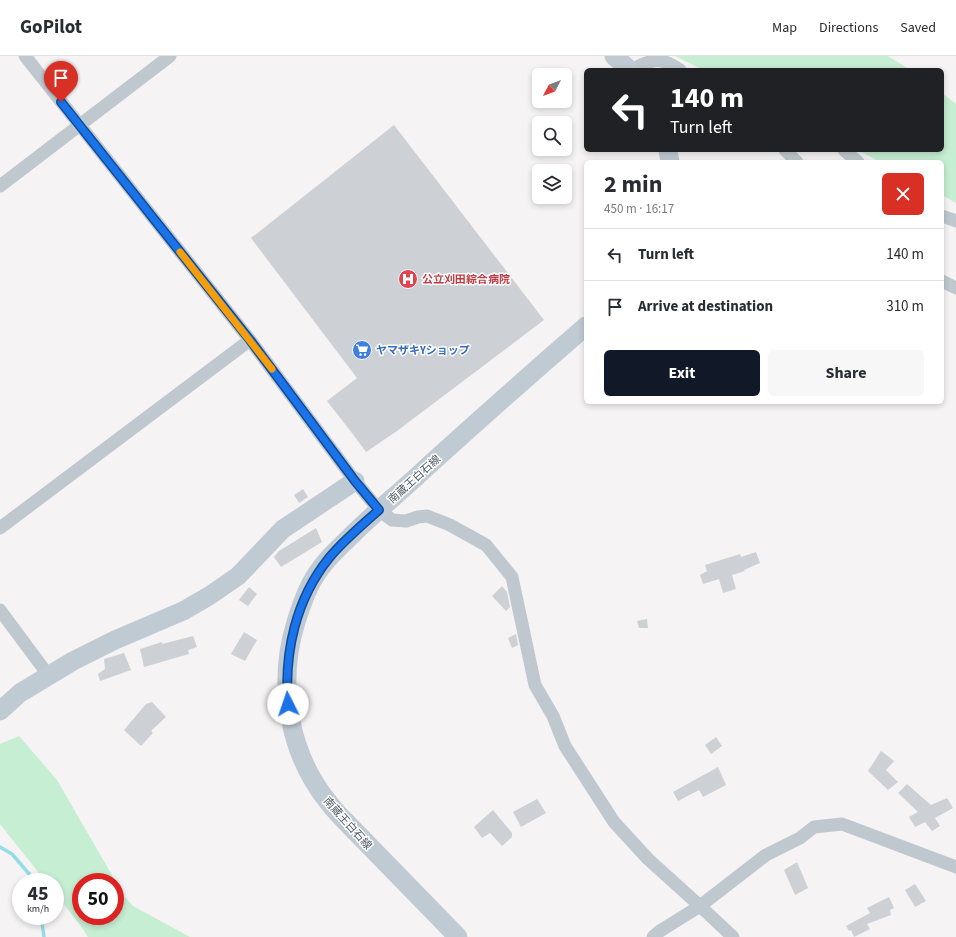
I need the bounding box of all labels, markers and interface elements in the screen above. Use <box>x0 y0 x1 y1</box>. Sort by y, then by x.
text: GoPilot <box>20 14 82 41</box>
text: Map <box>772 18 797 38</box>
text: Directions <box>819 18 878 38</box>
text: Saved <box>900 18 936 38</box>
pin <box>44 61 78 102</box>
icon: arrive <box>50 67 72 89</box>
north arrow <box>532 68 572 108</box>
map controls <box>532 68 572 204</box>
text: 140 m <box>670 78 744 118</box>
icon: left <box>604 84 656 136</box>
text: Turn left <box>670 115 732 140</box>
button: search <box>532 116 572 156</box>
button: layers <box>532 164 572 204</box>
text: 2 min <box>604 167 662 202</box>
button: close <box>882 173 924 215</box>
text: 450 m · 16:17 <box>604 200 674 218</box>
icon: left <box>604 244 626 266</box>
text: Turn left <box>638 244 694 265</box>
text: 140 m <box>886 244 924 265</box>
hospital icon: 公立刈田綜合病院 <box>397 268 419 290</box>
place label: 公立刈田綜合病院 <box>422 272 510 287</box>
icon: arrive <box>604 296 626 318</box>
text: Arrive at destination <box>638 296 773 317</box>
text: 310 m <box>886 296 924 317</box>
supermarket icon: ヤマザキYショップ <box>351 339 373 361</box>
place label: ヤマザキYショップ <box>376 343 470 358</box>
button: Exit <box>604 350 760 396</box>
button: Share <box>768 350 924 396</box>
street label: 南蔵王白石線 <box>385 452 444 507</box>
position arrow <box>267 683 309 725</box>
street label: 南蔵王白石線 <box>320 794 375 853</box>
speed limit sign: 50 <box>72 873 124 925</box>
text: 45 <box>27 880 49 908</box>
text: km/h <box>27 902 49 916</box>

